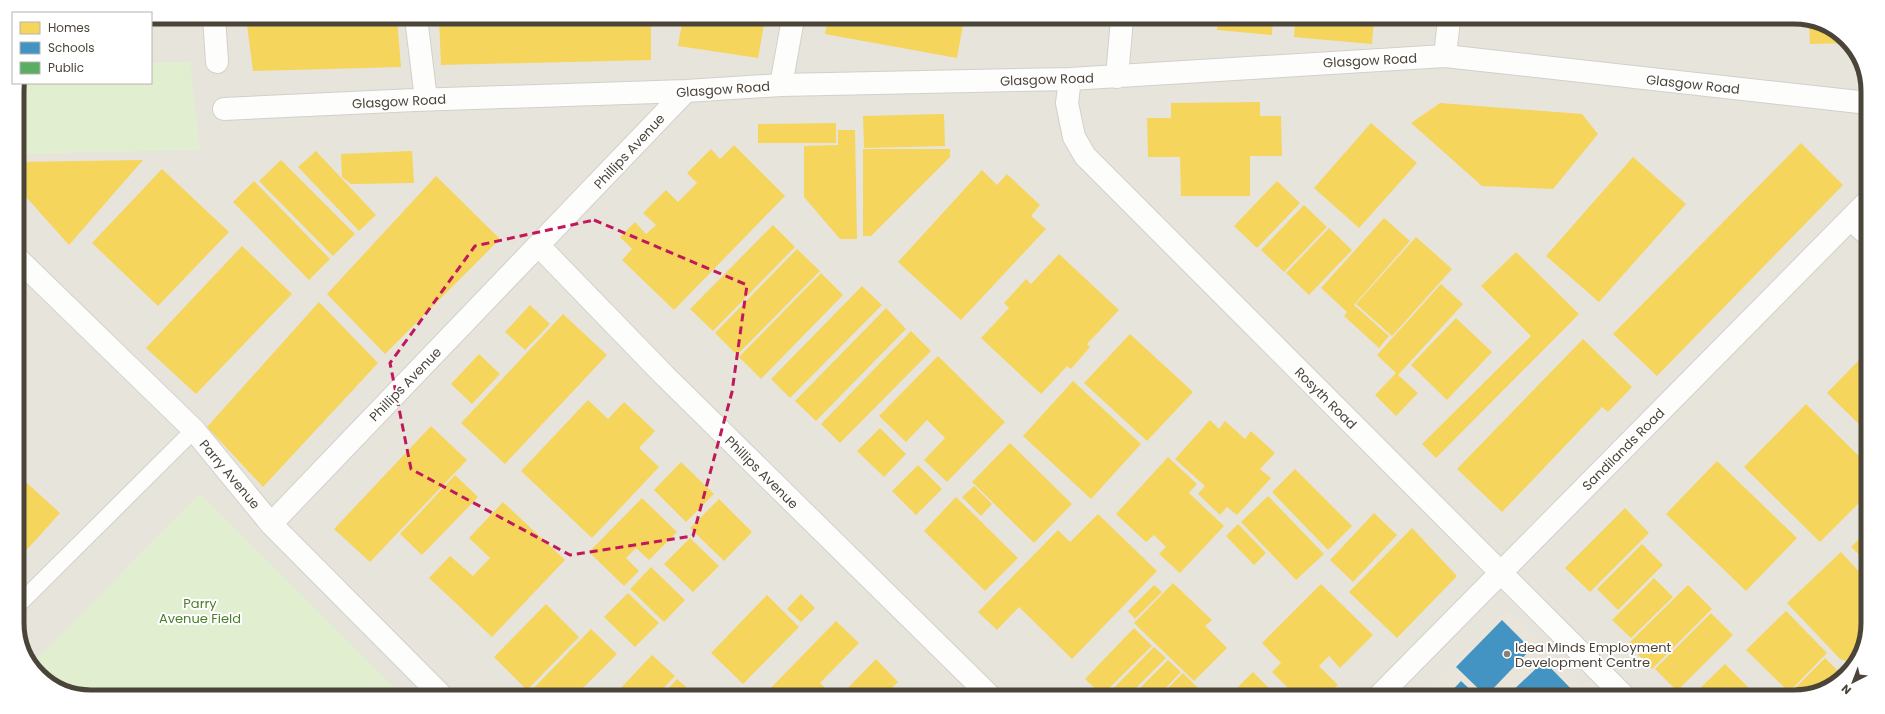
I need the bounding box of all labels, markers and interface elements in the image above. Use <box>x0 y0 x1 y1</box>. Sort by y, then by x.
legend <box>12 12 152 84</box>
text: Homes <box>48 19 90 36</box>
text: Schools <box>48 39 95 56</box>
street label: Glasgow Road <box>1323 49 1417 72</box>
text: Public <box>48 59 84 76</box>
street label: Glasgow Road <box>1000 68 1094 91</box>
street label: Glasgow Road <box>1645 70 1741 99</box>
street label: Glasgow Road <box>676 77 771 102</box>
street label: Glasgow Road <box>352 90 446 113</box>
street label: Phillips Avenue <box>590 110 669 193</box>
street label: Phillips Avenue <box>365 343 446 426</box>
street label: Rosyth Road <box>1290 363 1361 434</box>
street label: Sandilands Road <box>1578 404 1669 495</box>
street label: Phillips Avenue <box>721 432 802 513</box>
street label: Parry Avenue <box>195 435 264 513</box>
park label: Parry Avenue Field <box>159 594 241 628</box>
place label: Idea Minds Employment Development Centre <box>1515 638 1672 672</box>
marker: Idea Minds Employment Development Centre <box>1502 649 1512 659</box>
north arrow <box>1833 662 1873 702</box>
text: N <box>1838 681 1855 698</box>

